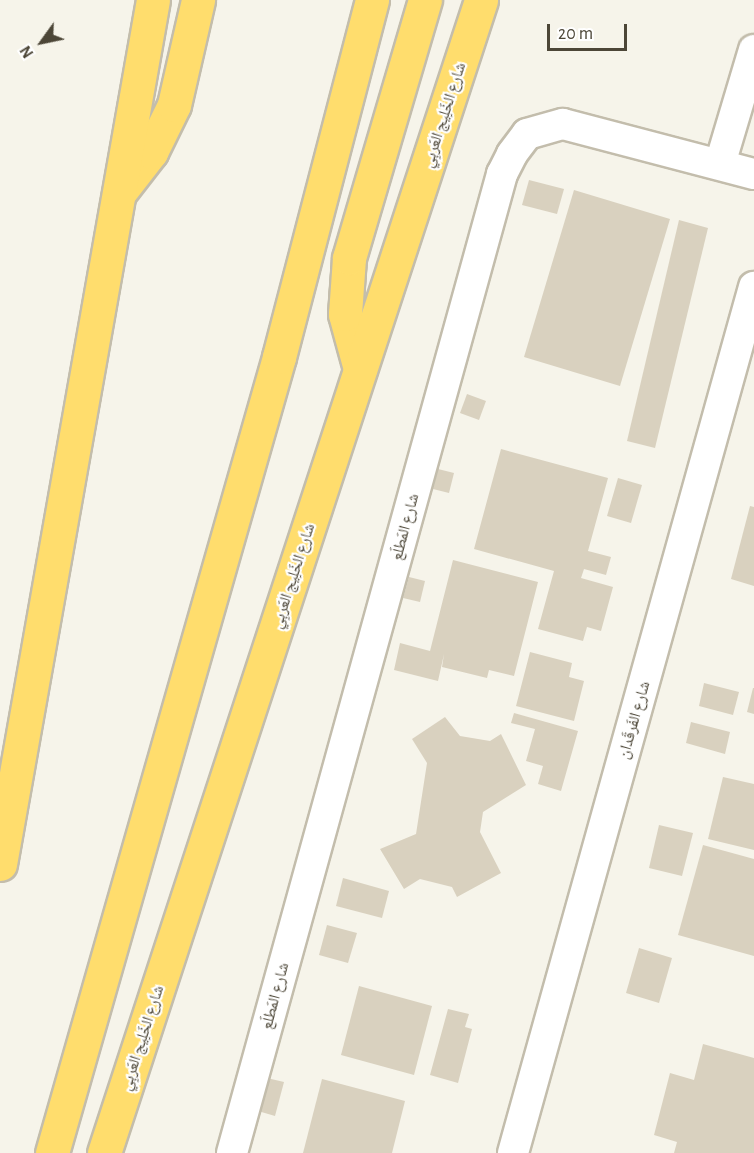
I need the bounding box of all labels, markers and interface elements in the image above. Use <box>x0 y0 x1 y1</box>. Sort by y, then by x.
north arrow <box>12 12 72 72</box>
scale bar <box>550 12 630 50</box>
text: 20 m <box>558 25 593 43</box>
text: N <box>17 43 37 61</box>
street label: شارع الخَلِيج العَربِي <box>418 60 470 170</box>
street label: شارع المَطلَع <box>387 491 423 563</box>
street label: شارع الخَلِيج العَربِي <box>267 521 319 631</box>
street label: شارع الفَرقَدان <box>614 679 654 761</box>
street label: شارع المَطلَع <box>257 960 293 1032</box>
street label: شارع الخَلِيج العَربِي <box>116 983 168 1093</box>

